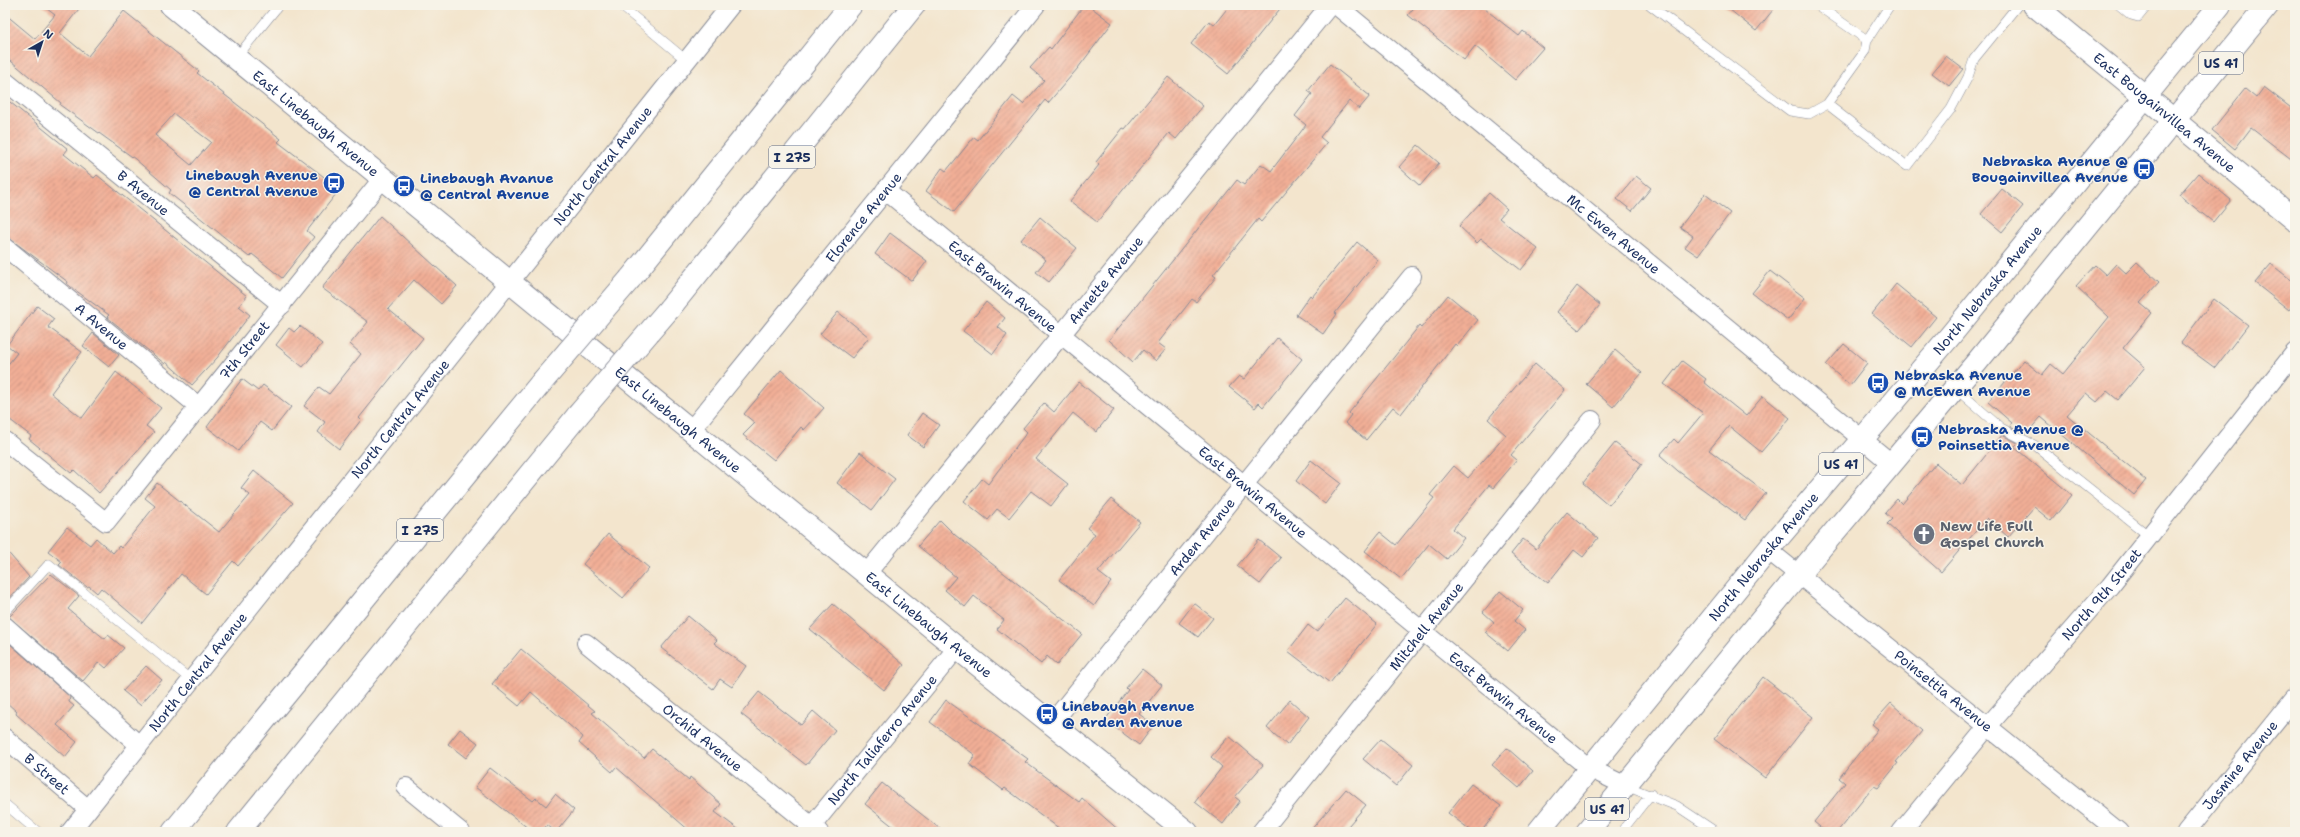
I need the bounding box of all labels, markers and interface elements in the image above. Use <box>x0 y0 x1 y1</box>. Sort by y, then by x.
north arrow <box>22 22 62 62</box>
text: N <box>40 26 56 43</box>
street label: East Bougainvillea Avenue <box>2090 49 2239 176</box>
road number: US 41 <box>2199 52 2243 74</box>
street label: East Linebaugh Avenue <box>249 66 383 181</box>
street label: North Central Avenue <box>549 102 656 229</box>
road number: I 275 <box>769 146 815 168</box>
place label: Nebraska Avenue @ Bougainvillea Avenue <box>1972 152 2128 186</box>
bus stop icon: Nebraska Avenue @ Bougainvillea Avenue <box>2131 156 2157 182</box>
street label: B Avenue <box>113 166 173 220</box>
place label: Linebaugh Avenue @ Central Avenue <box>185 166 318 200</box>
street label: Florence Avenue <box>822 168 906 266</box>
place label: Linebaugh Avanue @ Central Avenue <box>420 169 554 203</box>
bus stop icon: Linebaugh Avenue @ Central Avenue <box>321 170 347 196</box>
bus stop icon: Linebaugh Avanue @ Central Avenue <box>391 173 417 199</box>
street label: Mc Ewen Avenue <box>1563 190 1664 278</box>
street label: North Nebraska Avenue <box>1929 221 2046 359</box>
street label: Annette Avenue <box>1065 232 1147 328</box>
street label: East Brawin Avenue <box>944 236 1061 336</box>
street label: A Avenue <box>71 299 132 354</box>
street label: 7th Street <box>215 317 273 383</box>
street label: North Central Avenue <box>347 355 453 482</box>
street label: East Linebaugh Avenue <box>611 363 745 477</box>
place label: Nebraska Avenue @ McEwen Avenue <box>1894 366 2031 400</box>
bus stop icon: Nebraska Avenue @ McEwen Avenue <box>1865 370 1891 396</box>
place label: Nebraska Avenue @ Poinsettia Avenue <box>1938 420 2084 454</box>
bus stop icon: Nebraska Avenue @ Poinsettia Avenue <box>1909 424 1935 450</box>
street label: East Brawin Avenue <box>1195 442 1311 542</box>
road number: US 41 <box>1819 453 1863 475</box>
street label: North Nebraska Avenue <box>1705 488 1822 625</box>
street label: Arden Avenue <box>1165 494 1239 580</box>
place label: New Life Full Gospel Church <box>1940 517 2044 551</box>
road number: I 275 <box>397 519 443 541</box>
church icon: New Life Full Gospel Church <box>1911 521 1937 547</box>
street label: North 9th Street <box>2058 545 2145 644</box>
street label: East Linebaugh Avenue <box>862 568 996 682</box>
street label: Mitchell Avenue <box>1385 578 1467 674</box>
street label: North Central Avenue <box>145 608 251 735</box>
street label: Poinsettia Avenue <box>1891 646 1996 736</box>
street label: East Brawin Avenue <box>1445 648 1561 748</box>
street label: North Taliaferro Avenue <box>824 671 941 809</box>
place label: Linebaugh Avenue @ Arden Avenue <box>1062 697 1195 731</box>
street label: Orchid Avenue <box>659 700 746 775</box>
bus stop icon: Linebaugh Avenue @ Arden Avenue <box>1034 701 1060 727</box>
street label: Jasmine Avenue <box>2198 717 2282 814</box>
street label: B Street <box>20 749 73 798</box>
road number: US 41 <box>1585 798 1629 820</box>

